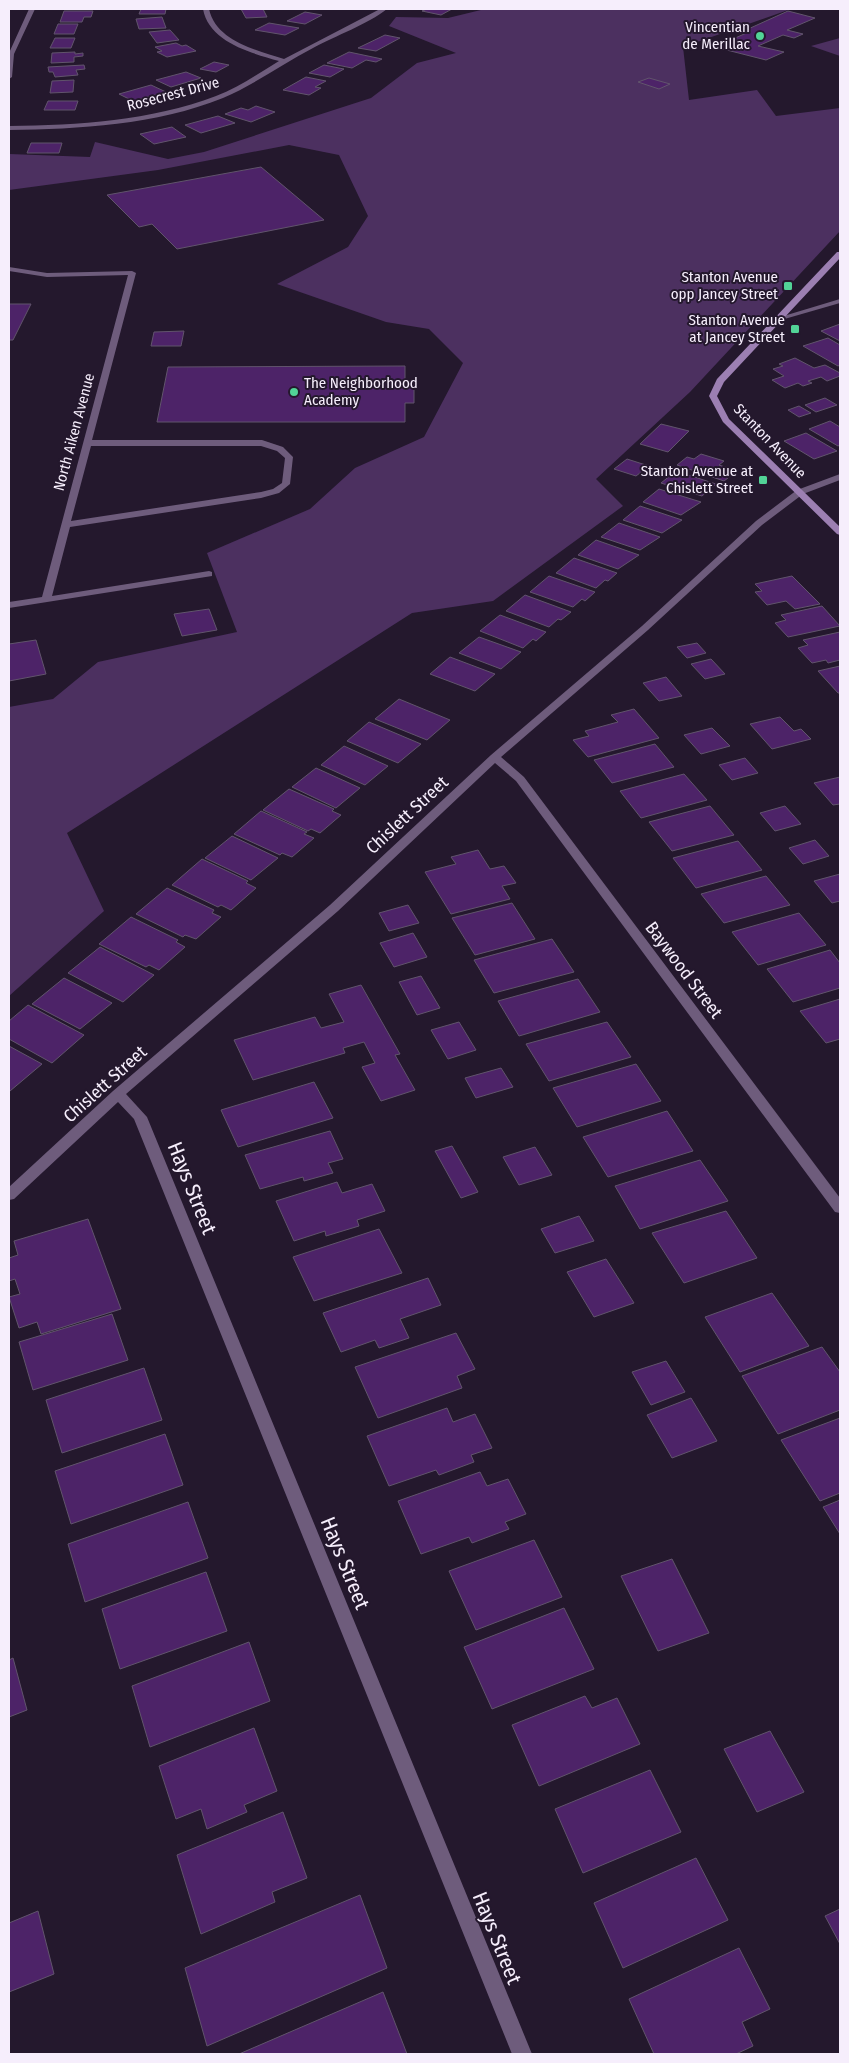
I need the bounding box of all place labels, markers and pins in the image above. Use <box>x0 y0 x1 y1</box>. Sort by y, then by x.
place label: Vincentian de Merillac <box>682 18 751 53</box>
marker: Vincentian de Merillac <box>754 30 766 42</box>
place label: Stanton Avenue opp Jancey Street <box>671 268 778 303</box>
marker: Stanton Avenue opp Jancey Street <box>782 280 794 292</box>
place label: Stanton Avenue at Jancey Street <box>688 311 785 346</box>
marker: Stanton Avenue at Jancey Street <box>789 323 801 335</box>
place label: The Neighborhood Academy <box>304 374 418 409</box>
marker: The Neighborhood Academy <box>288 386 300 398</box>
place label: Stanton Avenue at Chislett Street <box>641 462 753 497</box>
marker: Stanton Avenue at Chislett Street <box>757 474 769 486</box>

